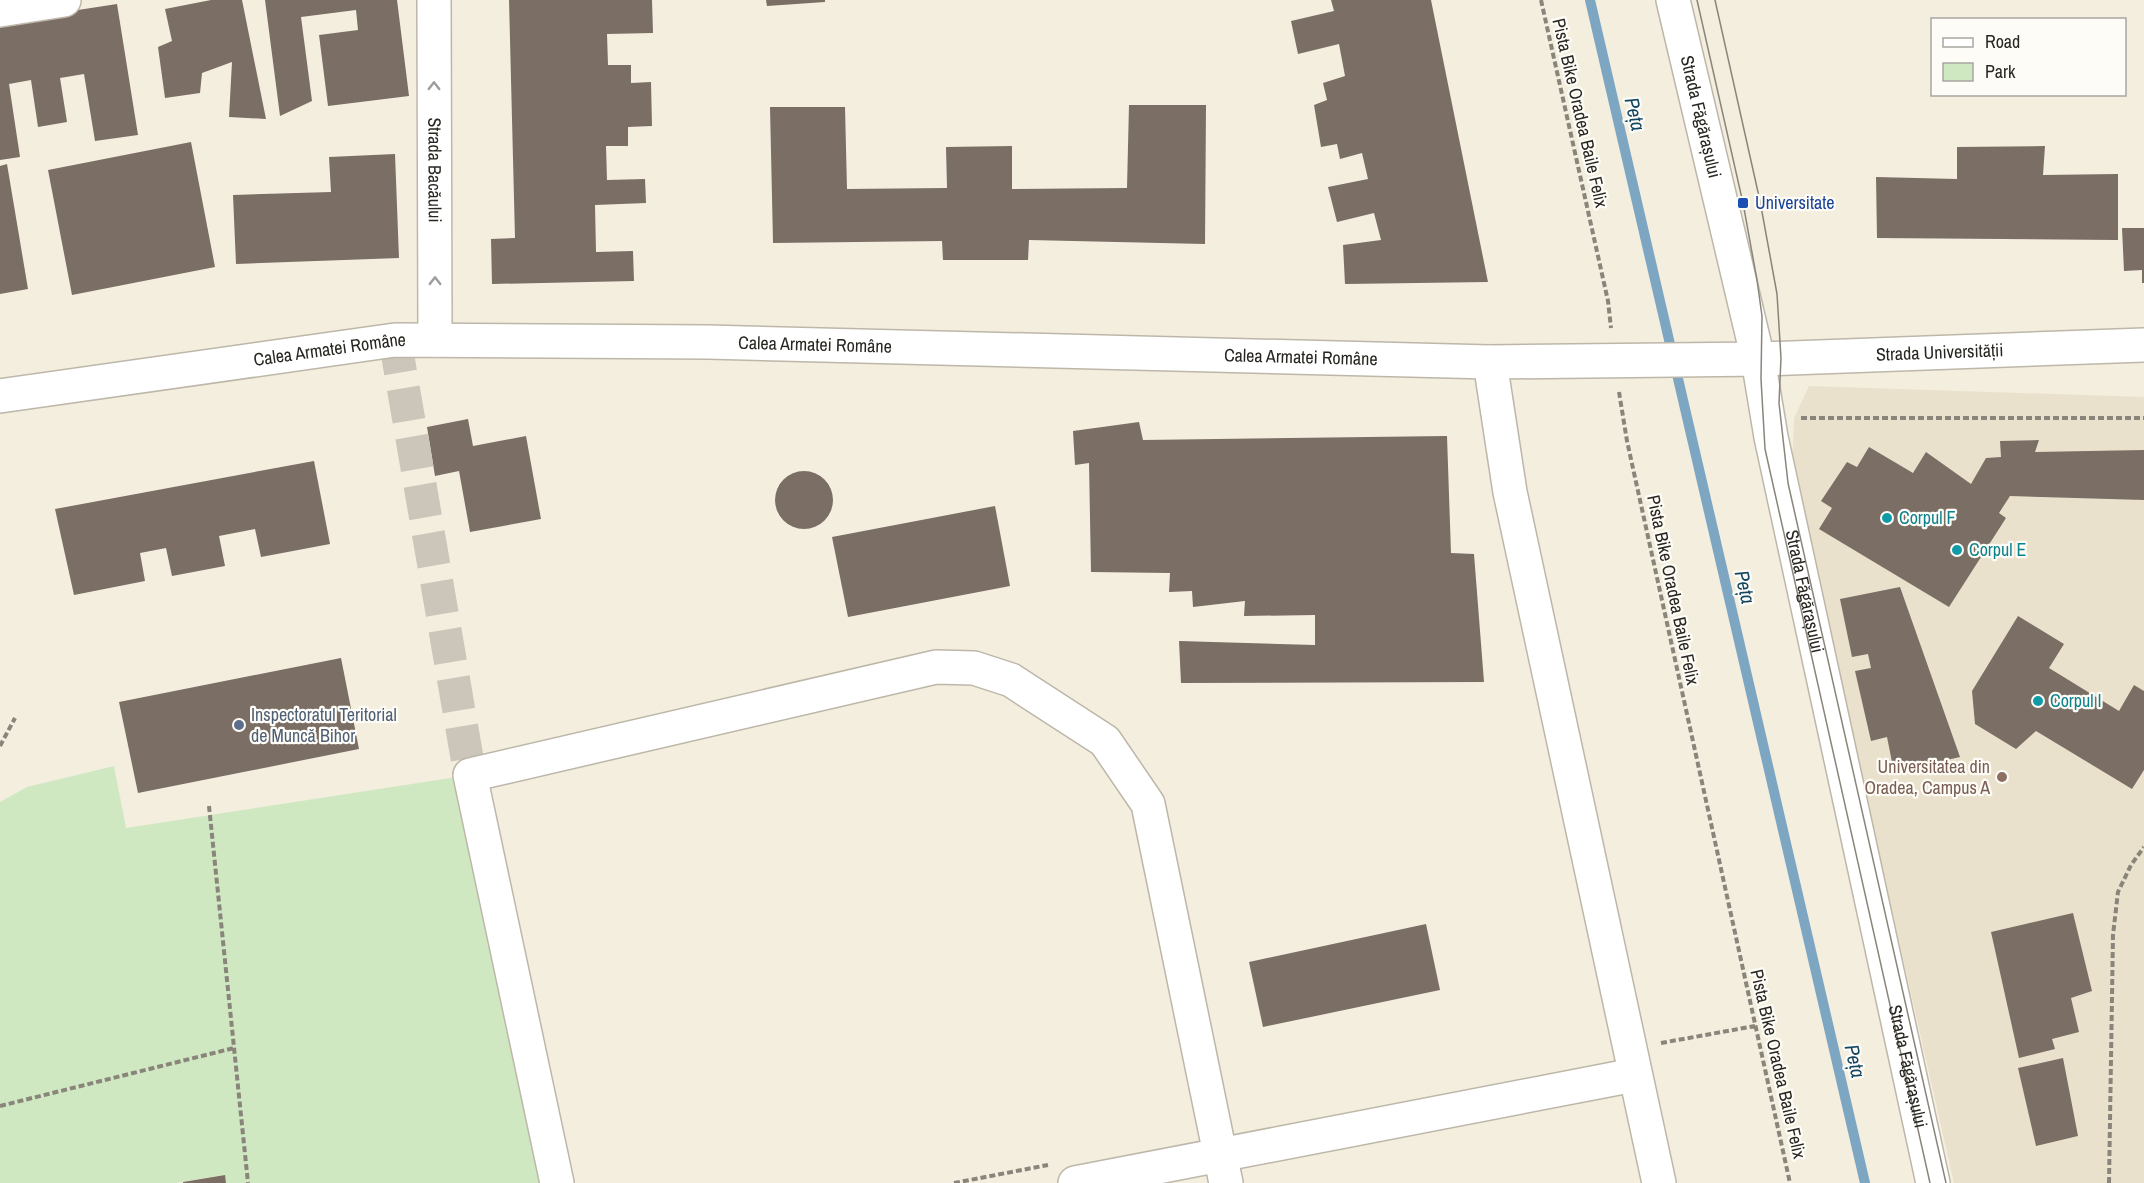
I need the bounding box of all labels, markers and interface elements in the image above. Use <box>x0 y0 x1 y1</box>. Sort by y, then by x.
street label: Pista Bike Oradea Baile Felix <box>1547 16 1615 211</box>
legend <box>1931 18 2126 96</box>
text: Road <box>1985 29 2020 54</box>
street label: Strada Făgărașului <box>1675 53 1728 180</box>
text: Park <box>1985 59 2016 84</box>
one-way arrow <box>428 82 440 91</box>
water label: Peța <box>1619 94 1652 133</box>
street label: Strada Bacăului <box>422 117 448 223</box>
place label: Universitate <box>1755 190 1835 215</box>
marker: Universitate <box>1736 196 1750 210</box>
one-way arrow <box>429 277 441 286</box>
street label: Calea Armatei Române <box>252 327 406 372</box>
street label: Calea Armatei Române <box>738 330 892 359</box>
street label: Strada Universității <box>1876 337 2004 367</box>
street label: Calea Armatei Române <box>1224 342 1378 371</box>
street label: Pista Bike Oradea Baile Felix <box>1641 493 1706 688</box>
place label: Corpul F <box>1899 505 1956 530</box>
marker: Corpul F <box>1880 511 1894 525</box>
street label: Strada Făgărașului <box>1780 528 1830 655</box>
place label: Corpul E <box>1969 537 2026 562</box>
marker: Corpul E <box>1950 543 1964 557</box>
water label: Peța <box>1729 567 1762 606</box>
place label: Corpul I <box>2050 688 2102 713</box>
marker: Corpul I <box>2031 694 2045 708</box>
place label: Inspectoratul Teritorial de Muncă Bihor <box>251 702 397 748</box>
marker: Inspectoratul Teritorial de Muncă Bihor <box>232 718 246 732</box>
place label: Universitatea din Oradea, Campus A <box>1864 754 1990 800</box>
marker: Universitatea din Oradea, Campus A <box>1995 770 2009 784</box>
street label: Pista Bike Oradea Baile Felix <box>1745 967 1813 1162</box>
street label: Strada Făgărașului <box>1883 1003 1934 1130</box>
water label: Peța <box>1839 1041 1872 1080</box>

